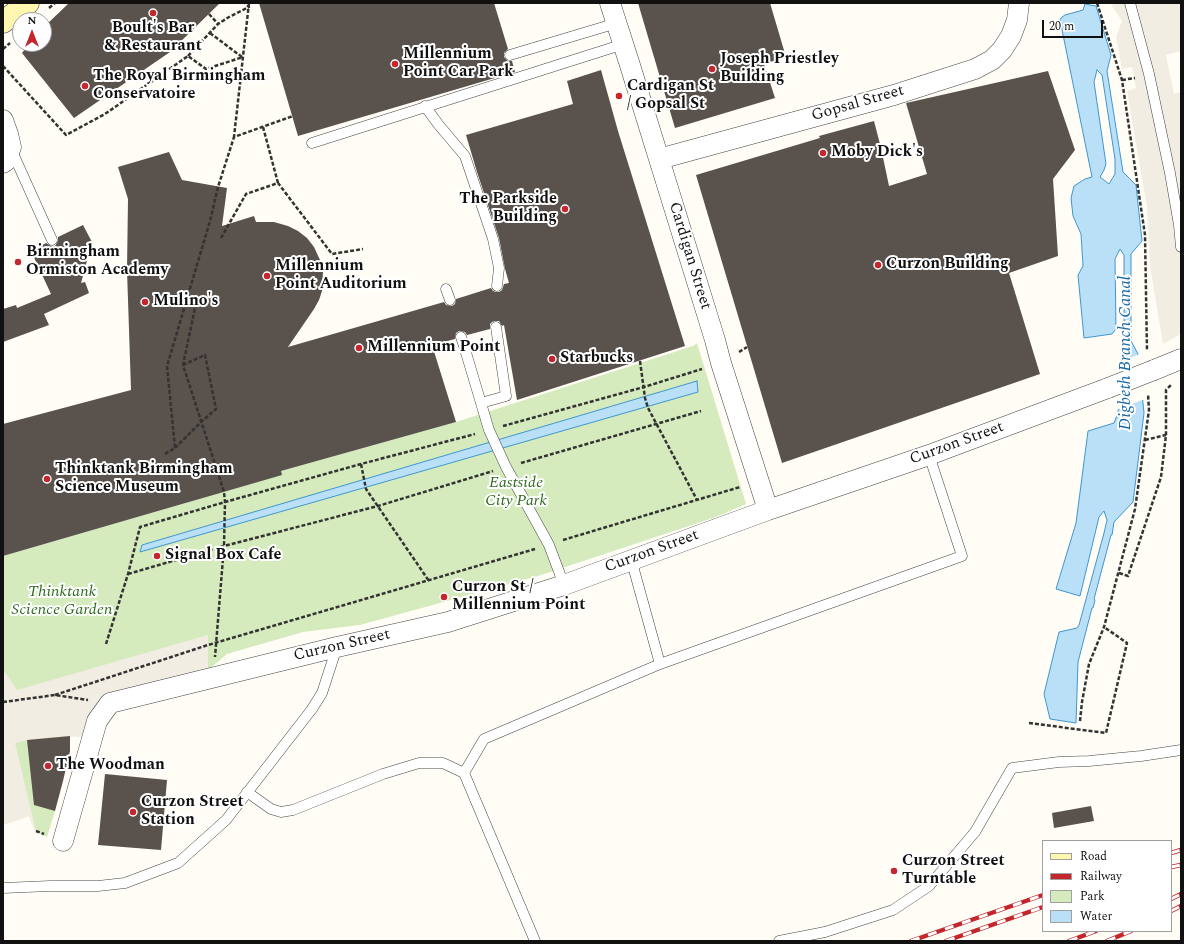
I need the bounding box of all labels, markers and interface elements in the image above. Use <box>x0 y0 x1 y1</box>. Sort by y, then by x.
marker: Boult's Bar & Restaurant <box>148 8 158 18</box>
north arrow <box>12 12 52 52</box>
text: N <box>28 12 36 29</box>
scale bar <box>1044 12 1105 38</box>
text: 20 m <box>1049 17 1074 36</box>
place label: Boult's Bar & Restaurant <box>104 19 202 57</box>
place label: Millennium Point Car Park <box>403 45 514 83</box>
place label: Joseph Priestley Building <box>720 50 839 88</box>
marker: Millennium Point Car Park <box>390 59 400 69</box>
marker: Joseph Priestley Building <box>707 64 717 74</box>
place label: The Royal Birmingham Conservatoire <box>93 67 265 105</box>
place label: Cardigan St / Gopsal St <box>627 77 714 115</box>
marker: The Royal Birmingham Conservatoire <box>80 81 90 91</box>
street label: Gopsal Street <box>810 82 906 126</box>
marker: Cardigan St / Gopsal St <box>614 91 624 101</box>
place label: Moby Dick's <box>831 143 923 163</box>
marker: Moby Dick's <box>818 148 828 158</box>
place label: The Parkside Building <box>459 190 557 228</box>
street label: Cardigan Street <box>664 200 714 312</box>
marker: The Parkside Building <box>560 204 570 214</box>
place label: Birmingham Ormiston Academy <box>26 243 168 281</box>
place label: Curzon Building <box>886 255 1009 275</box>
marker: Birmingham Ormiston Academy <box>13 257 23 267</box>
place label: Millennium Point Auditorium <box>275 257 407 295</box>
marker: Curzon Building <box>873 260 883 270</box>
marker: Millennium Point Auditorium <box>262 271 272 281</box>
water label: Digbeth Branch Canal <box>1117 276 1137 430</box>
place label: Mulino's <box>153 292 219 312</box>
marker: Mulino's <box>140 297 150 307</box>
place label: Millennium Point <box>367 338 500 358</box>
marker: Millennium Point <box>354 343 364 353</box>
place label: Starbucks <box>560 349 633 369</box>
marker: Starbucks <box>547 354 557 364</box>
street label: Curzon Street <box>907 418 1007 470</box>
place label: Thinktank Birmingham Science Museum <box>55 460 233 498</box>
marker: Thinktank Birmingham Science Museum <box>42 474 52 484</box>
park label: Eastside City Park <box>485 474 547 512</box>
street label: Curzon Street <box>602 526 702 578</box>
place label: Signal Box Cafe <box>165 546 282 566</box>
marker: Signal Box Cafe <box>152 551 162 561</box>
place label: Curzon St / Millennium Point <box>452 578 585 616</box>
park label: Thinktank Science Garden <box>12 583 112 621</box>
marker: Curzon St / Millennium Point <box>439 592 449 602</box>
street label: Curzon Street <box>292 626 392 666</box>
place label: The Woodman <box>56 756 165 776</box>
marker: The Woodman <box>43 761 53 771</box>
place label: Curzon Street Station <box>141 793 244 831</box>
marker: Curzon Street Station <box>128 807 138 817</box>
legend <box>1042 840 1172 932</box>
text: Road <box>1080 847 1107 866</box>
place label: Curzon Street Turntable <box>902 852 1005 890</box>
marker: Curzon Street Turntable <box>889 866 899 876</box>
text: Railway <box>1080 867 1122 886</box>
text: Park <box>1080 887 1105 906</box>
text: Water <box>1080 907 1112 926</box>

